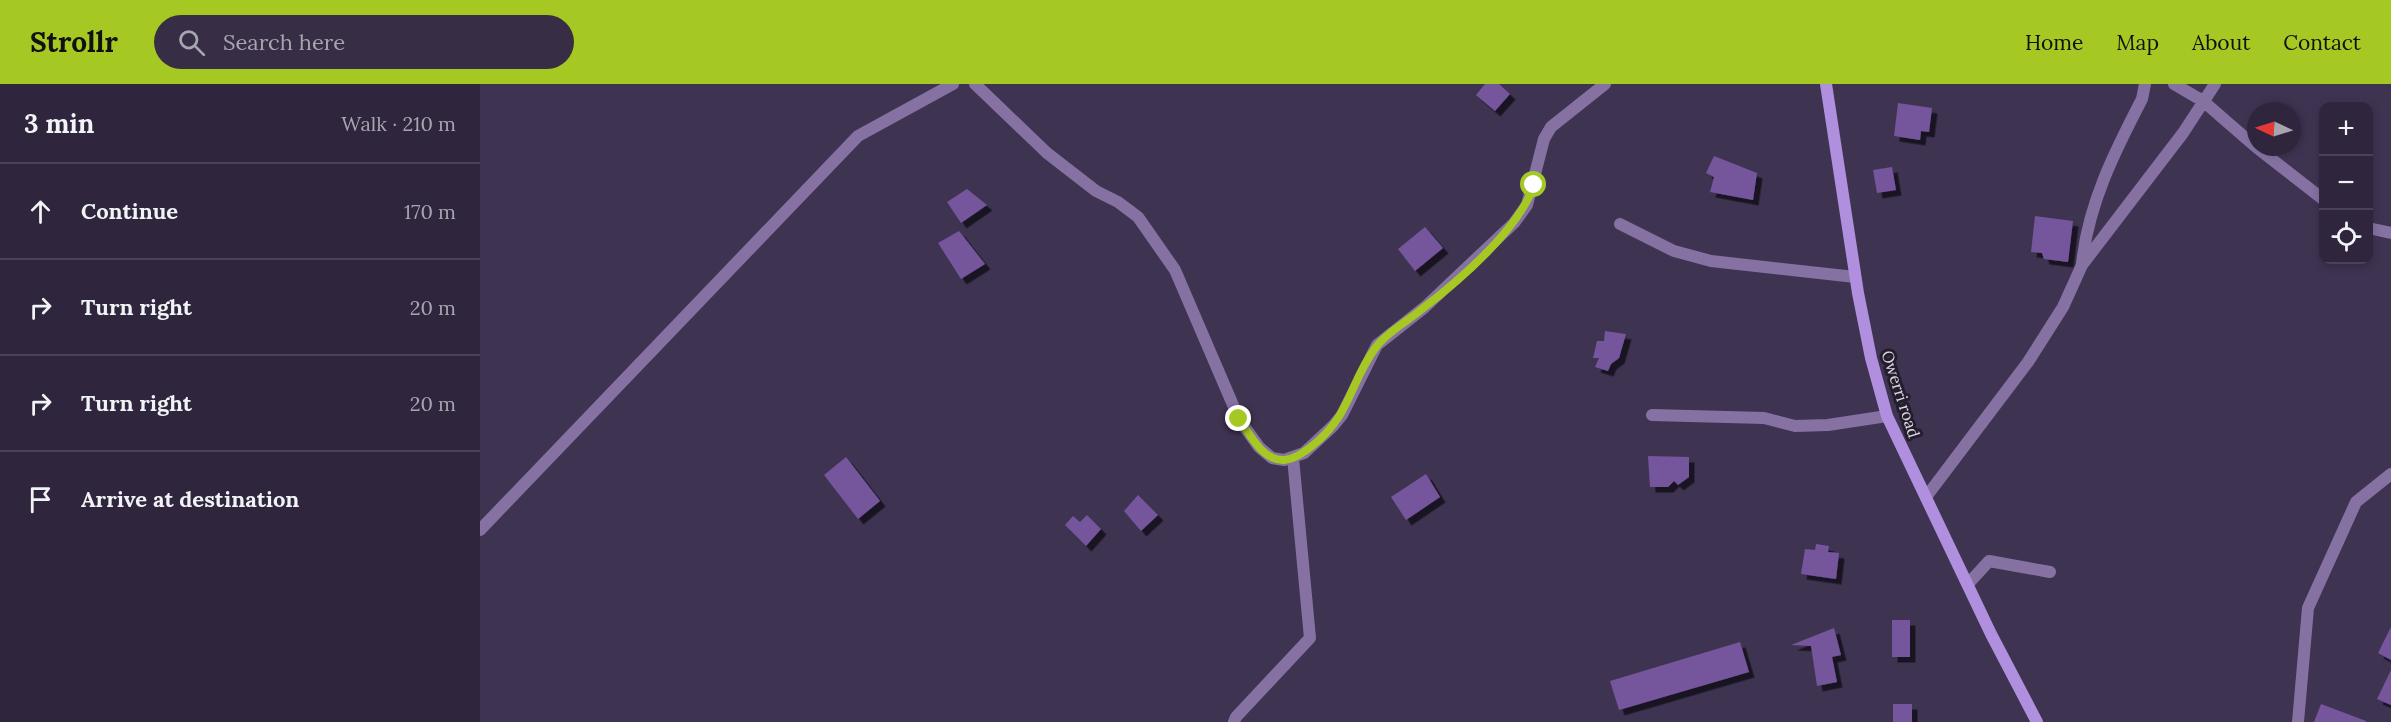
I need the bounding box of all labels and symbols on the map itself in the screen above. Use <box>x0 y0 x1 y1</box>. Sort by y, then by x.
north arrow <box>2247 102 2301 156</box>
route start <box>1520 171 1546 197</box>
street label: Owerri road <box>1877 348 1925 441</box>
route end <box>1225 405 1251 431</box>

